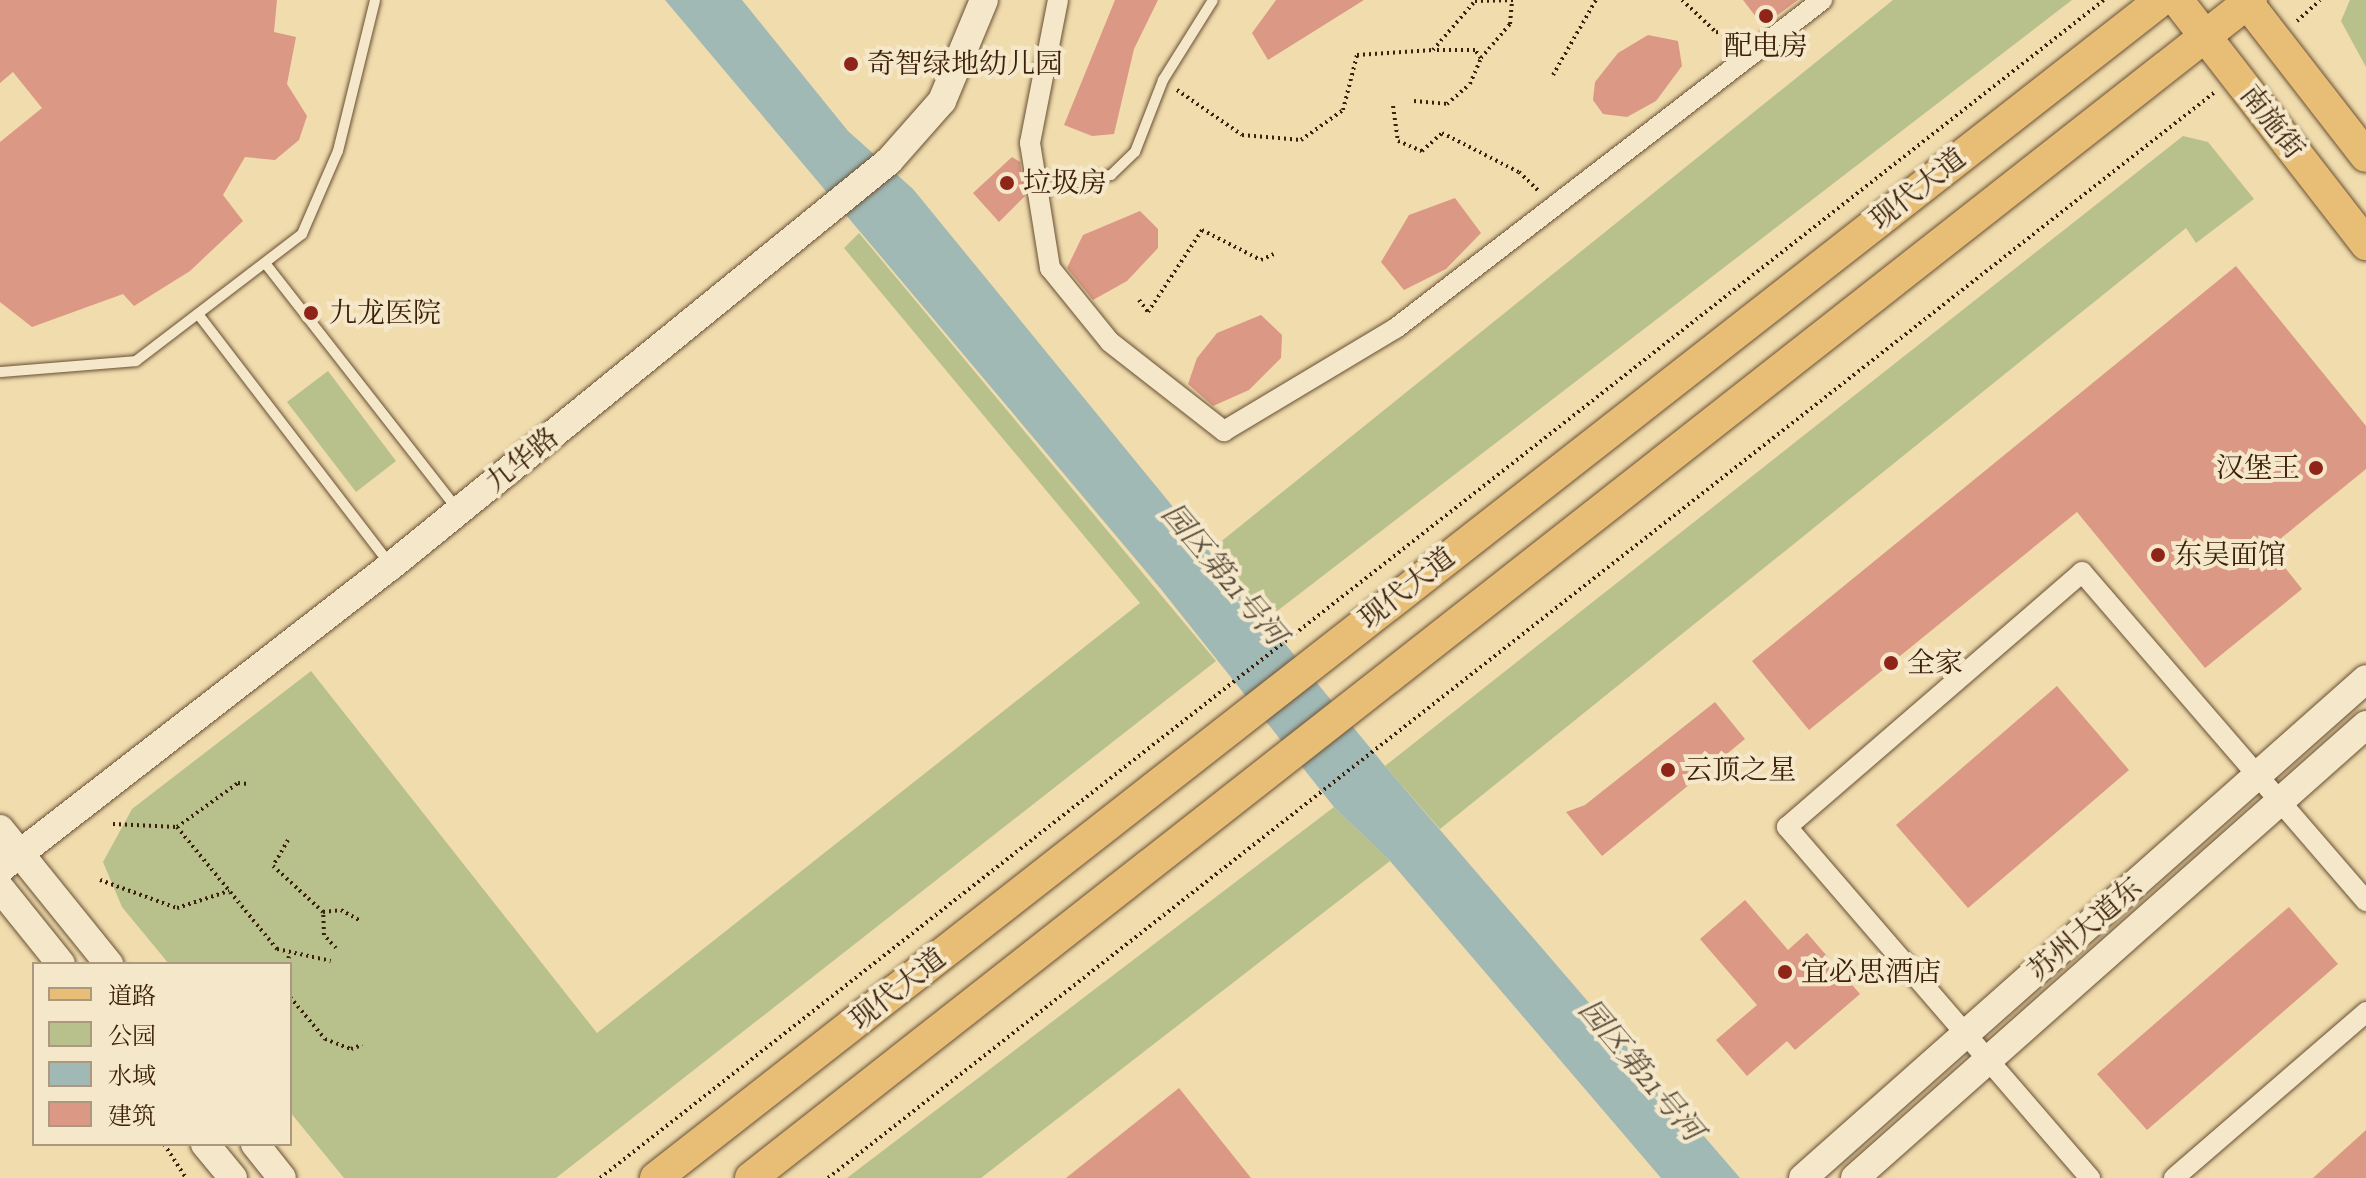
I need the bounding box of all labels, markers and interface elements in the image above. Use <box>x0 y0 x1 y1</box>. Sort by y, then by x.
marker: 配电房 <box>1757 7 1775 25</box>
place label: 配电房 <box>1724 29 1808 63</box>
place label: 奇智绿地幼儿园 <box>867 47 1063 81</box>
marker: 奇智绿地幼儿园 <box>842 55 860 73</box>
street label: 南施街 <box>2233 79 2311 165</box>
street label: 现代大道 <box>1864 141 1972 237</box>
place label: 垃圾房 <box>1023 166 1107 200</box>
marker: 垃圾房 <box>998 174 1016 192</box>
place label: 九龙医院 <box>329 296 441 330</box>
marker: 九龙医院 <box>300 302 322 324</box>
street label: 九华路 <box>479 421 565 499</box>
place label: 汉堡王 <box>2216 451 2300 485</box>
marker: 汉堡王 <box>2307 459 2325 477</box>
water label: 园区第21号河 <box>1154 496 1294 652</box>
place label: 东吴面馆 <box>2174 538 2286 572</box>
street label: 现代大道 <box>1353 540 1461 636</box>
marker: 东吴面馆 <box>2149 546 2167 564</box>
place label: 全家 <box>1907 646 1963 680</box>
marker: 全家 <box>1882 654 1900 672</box>
place label: 云顶之星 <box>1684 753 1796 787</box>
marker: 云顶之星 <box>1659 761 1677 779</box>
street label: 苏州大道东 <box>2021 870 2149 988</box>
street label: 现代大道 <box>844 941 952 1037</box>
place label: 宜必思酒店 <box>1801 955 1941 989</box>
legend <box>32 962 292 1146</box>
marker: 宜必思酒店 <box>1776 963 1794 981</box>
text: 道路 <box>108 980 156 1012</box>
water label: 园区第21号河 <box>1571 992 1711 1148</box>
text: 公园 <box>108 1020 156 1052</box>
text: 水域 <box>108 1060 156 1092</box>
text: 建筑 <box>108 1100 156 1132</box>

